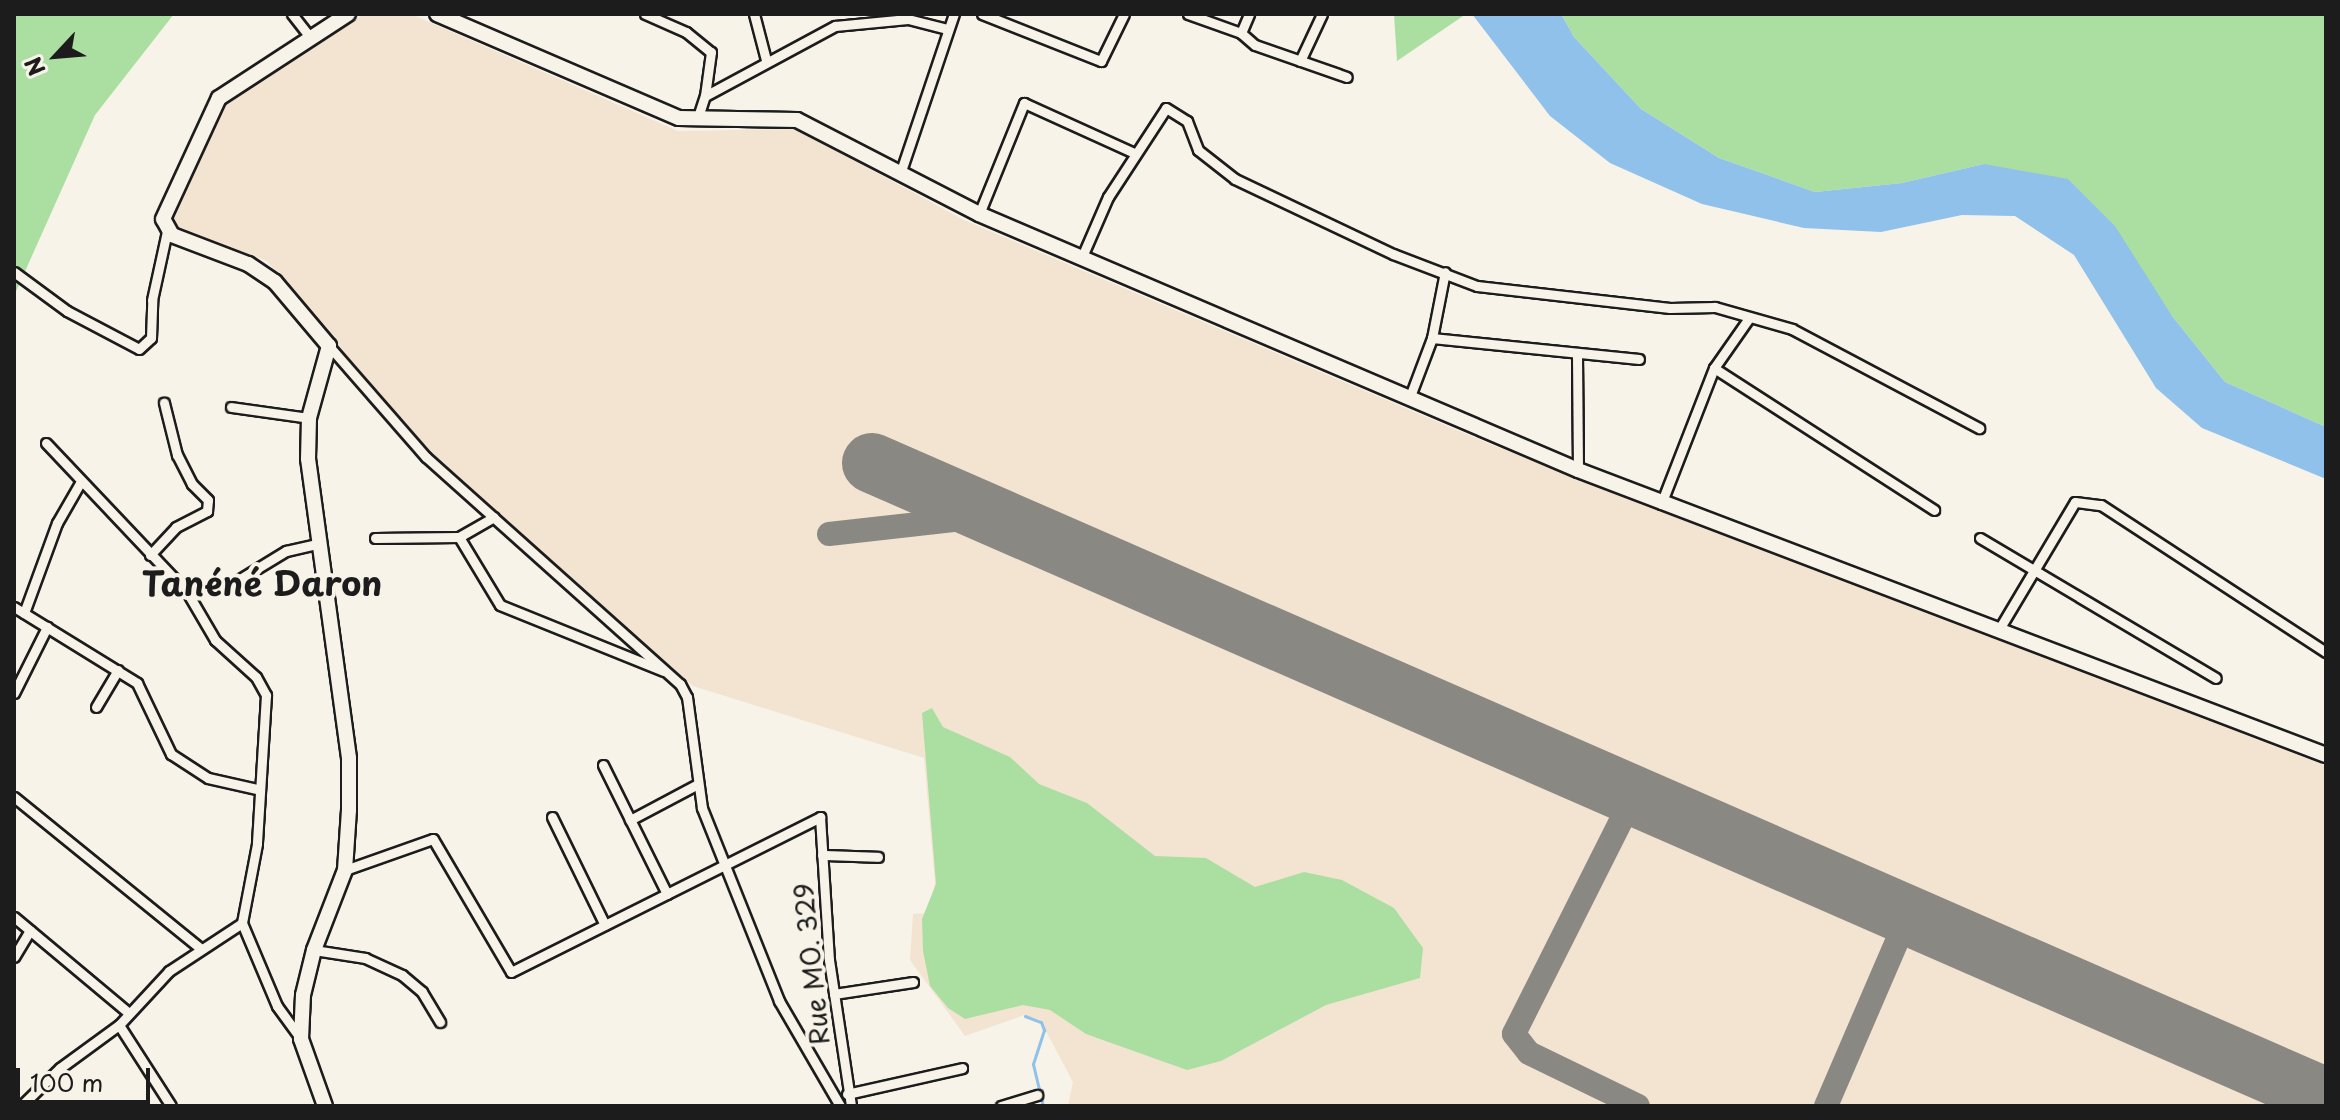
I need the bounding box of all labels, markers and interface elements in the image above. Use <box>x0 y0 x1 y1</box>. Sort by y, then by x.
north arrow <box>16 16 96 96</box>
text: N <box>15 52 53 82</box>
district label: Tanéné Daron <box>141 563 383 603</box>
street label: Rue MO. 329 <box>787 880 835 1048</box>
scale bar <box>20 1052 154 1102</box>
text: 100 m <box>30 1064 103 1100</box>

